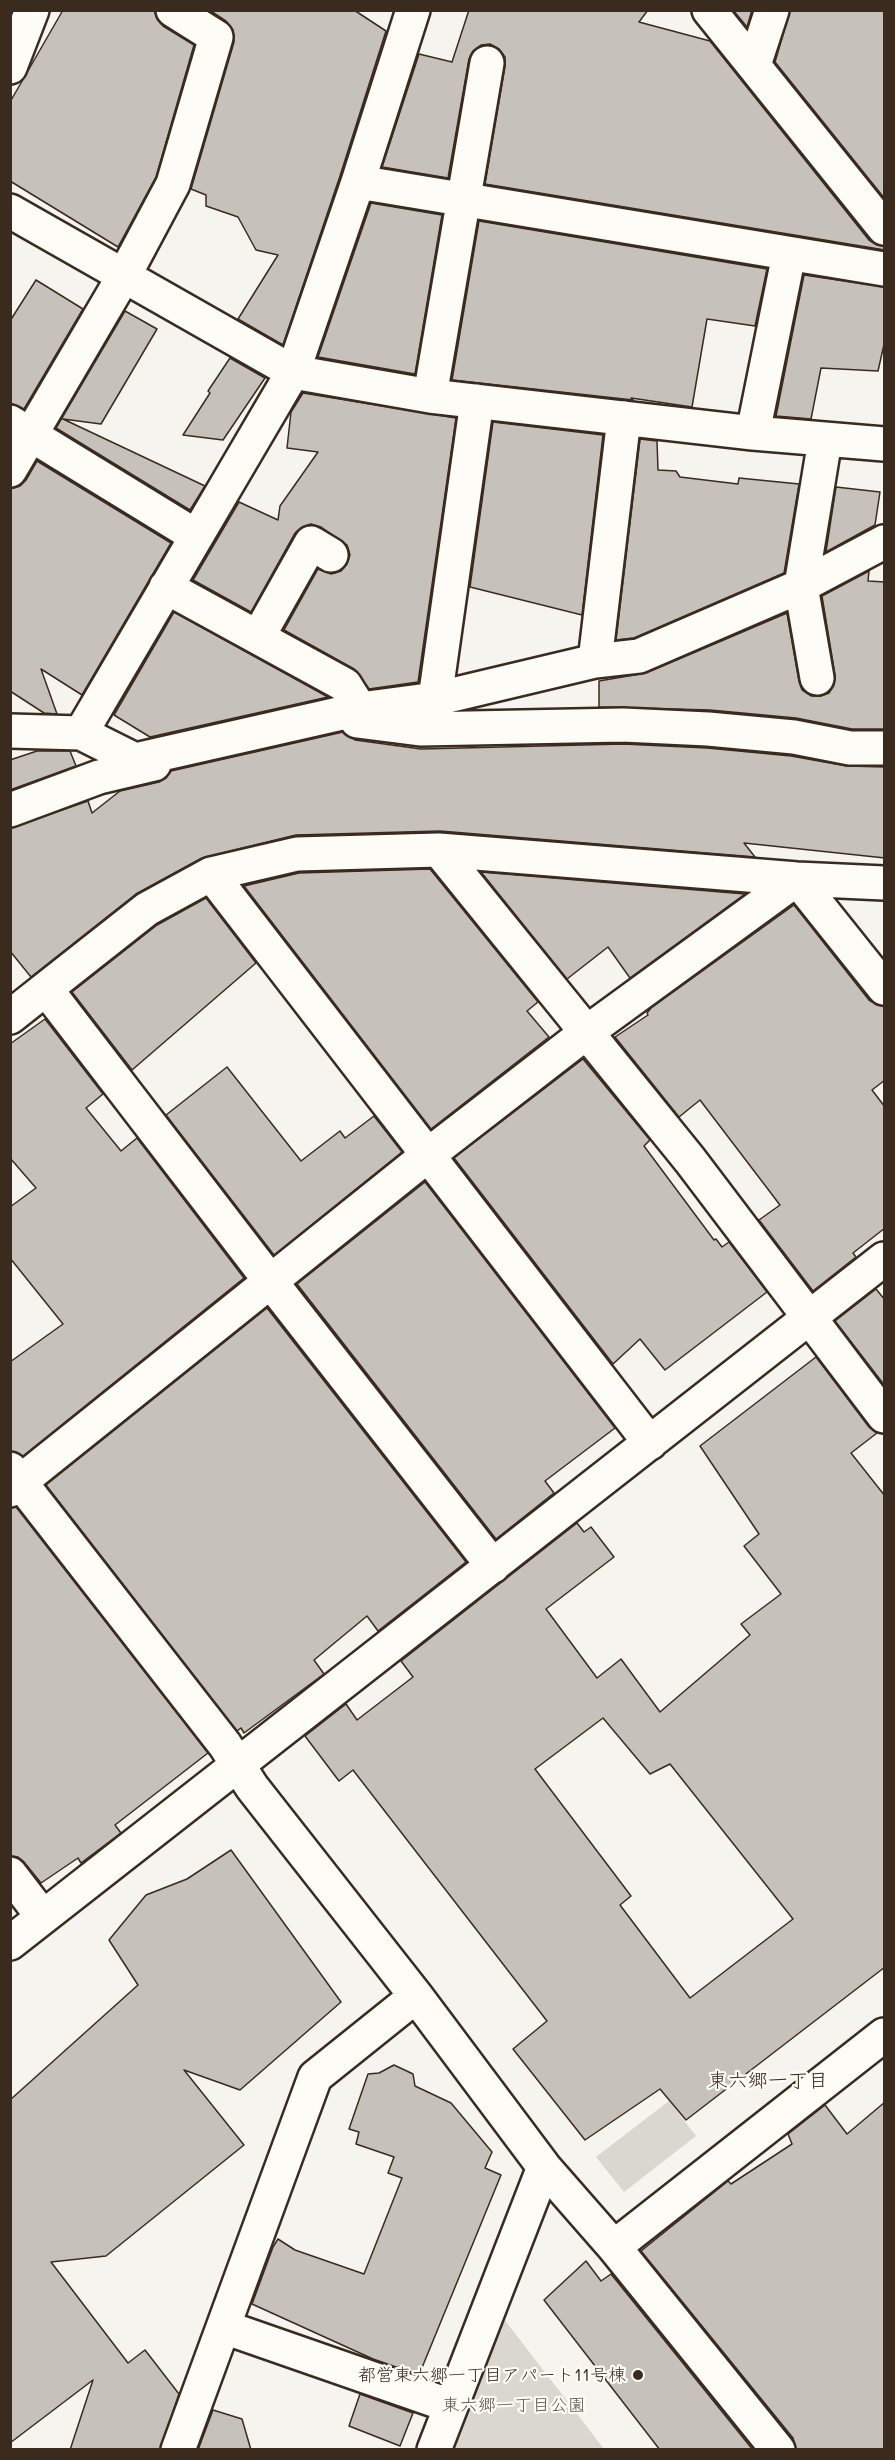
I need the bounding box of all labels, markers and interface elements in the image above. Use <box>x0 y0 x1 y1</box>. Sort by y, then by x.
district label: 東六郷一丁目 <box>708 2069 828 2093</box>
place label: 都営東六郷一丁目アパート11号棟 <box>358 2364 626 2386</box>
marker: 都営東六郷一丁目アパート11号棟 <box>631 2368 645 2382</box>
park label: 東六郷一丁目公園 <box>442 2394 586 2416</box>

